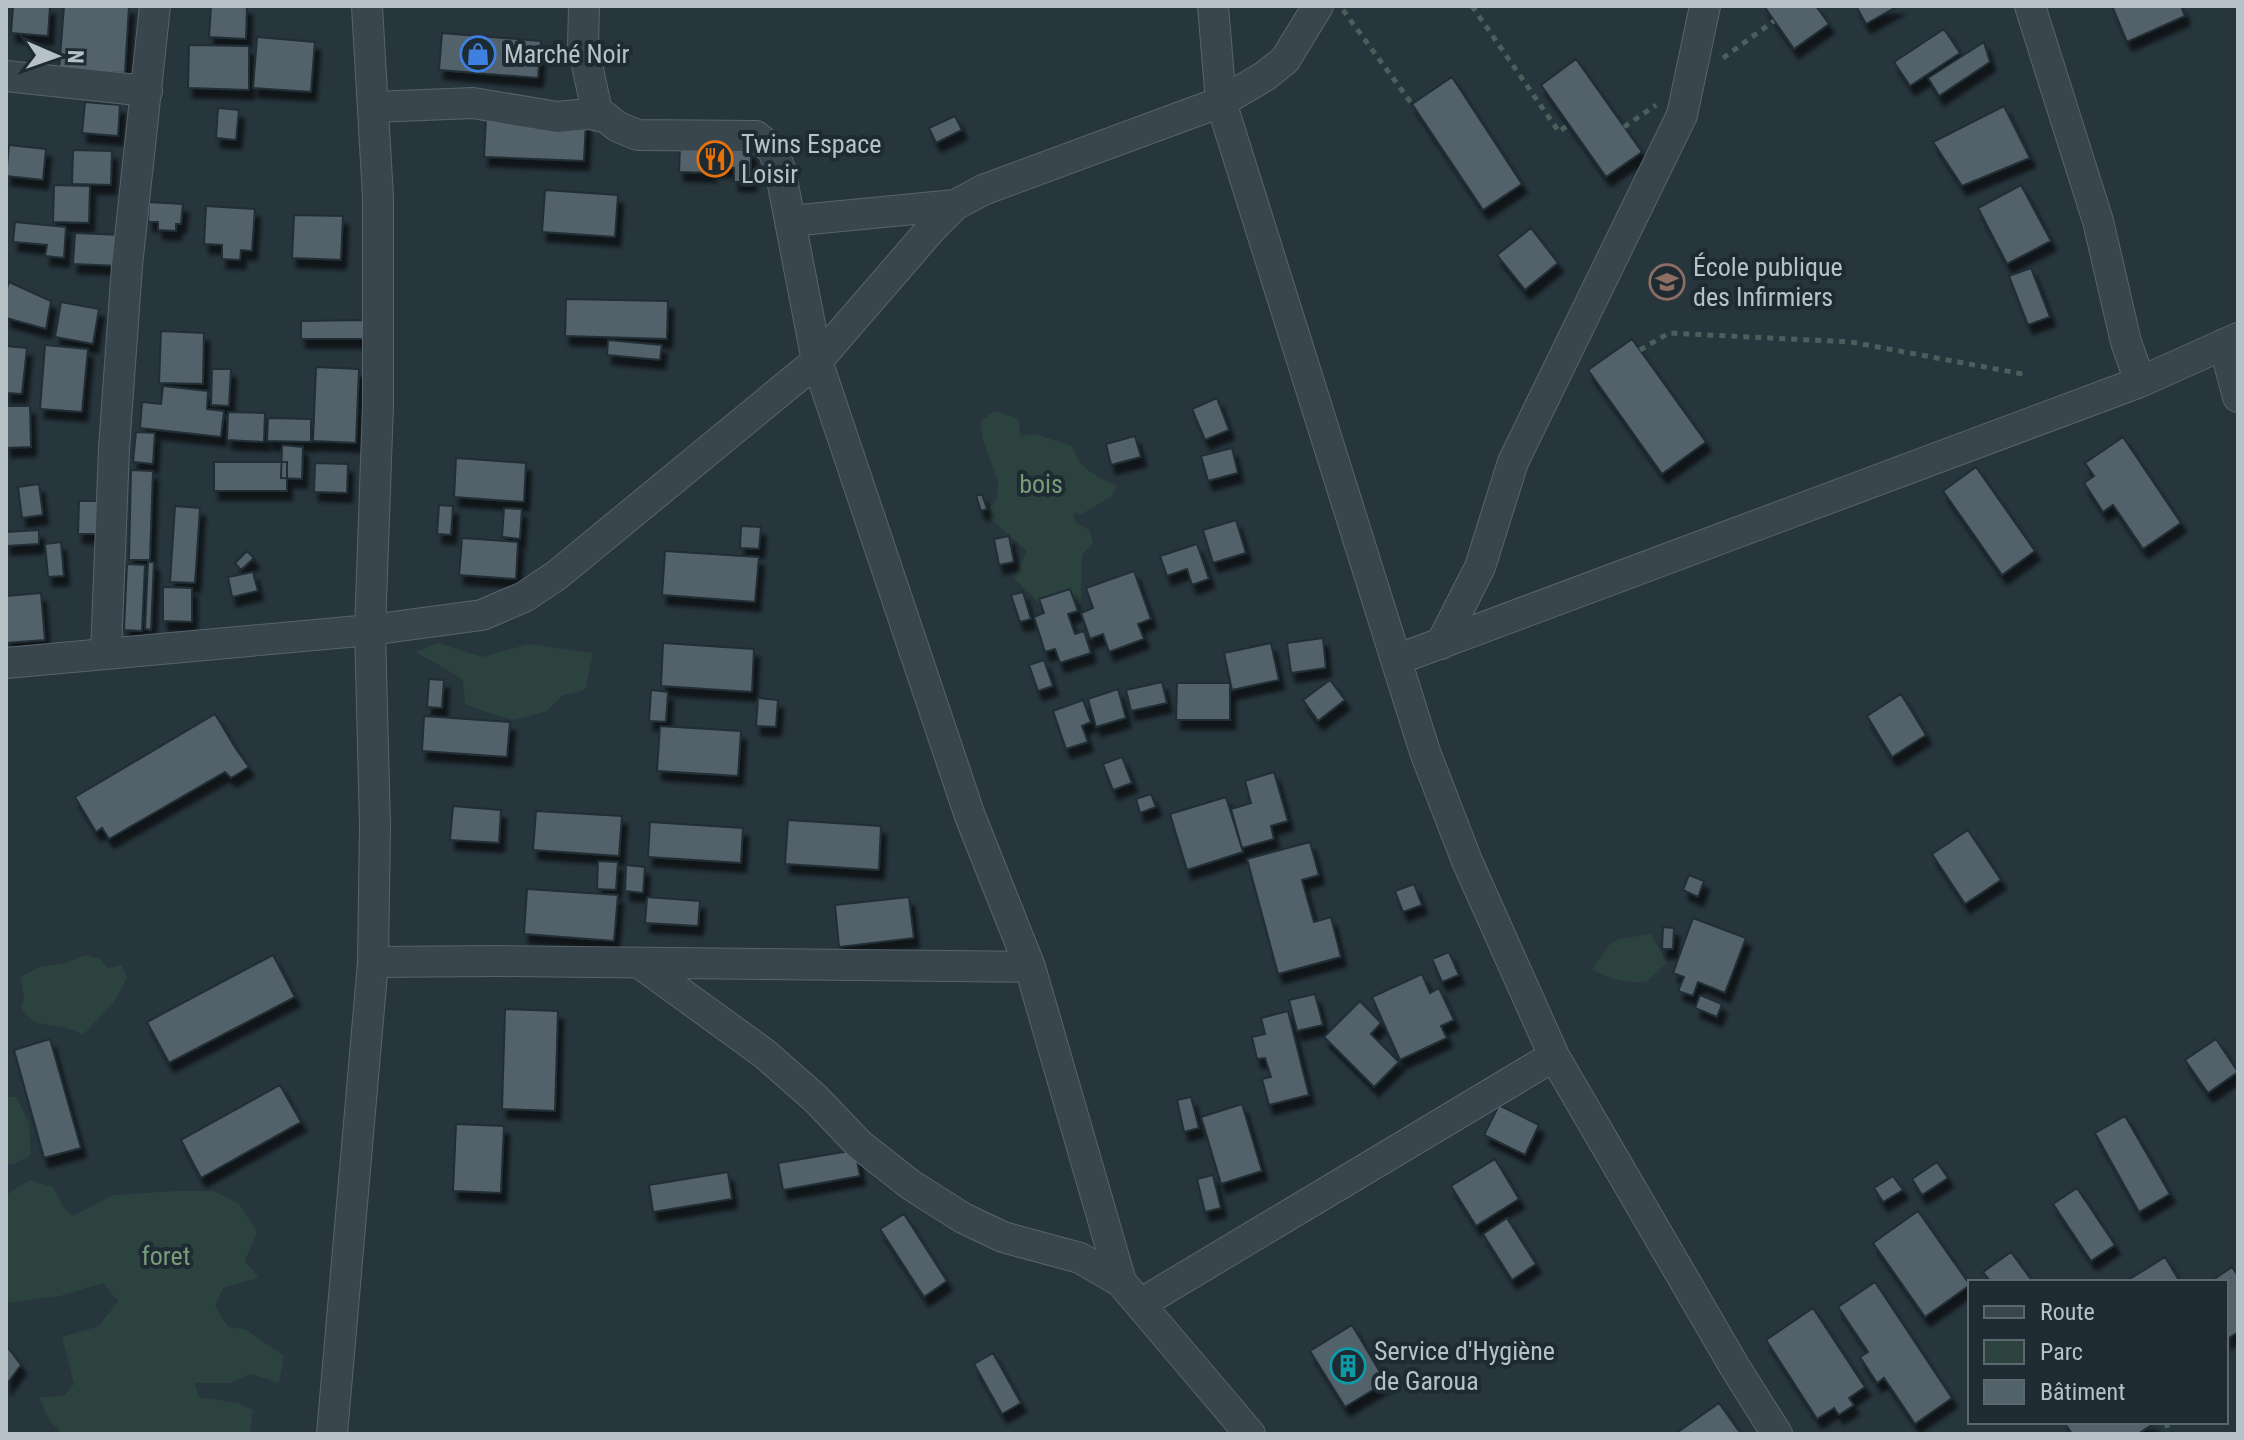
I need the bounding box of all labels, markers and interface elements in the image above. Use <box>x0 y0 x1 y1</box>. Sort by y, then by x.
north arrow <box>16 16 96 96</box>
shop icon: Marché Noir <box>459 35 497 73</box>
place label: Marché Noir <box>504 39 630 69</box>
text: N <box>63 50 88 64</box>
place label: Twins Espace Loisir <box>741 129 881 189</box>
restaurant icon: Twins Espace Loisir <box>696 140 734 178</box>
place label: École publique des Infirmiers <box>1693 252 1843 312</box>
school or university icon: École publique des Infirmiers <box>1648 263 1686 301</box>
park label: bois <box>1019 469 1063 499</box>
park label: foret <box>142 1241 190 1271</box>
legend <box>1968 1280 2228 1424</box>
text: Route <box>2040 1298 2095 1326</box>
place label: Service d'Hygiène de Garoua <box>1374 1336 1555 1396</box>
text: Parc <box>2040 1338 2083 1366</box>
building icon: Service d'Hygiène de Garoua <box>1329 1347 1367 1385</box>
text: Bâtiment <box>2040 1378 2125 1406</box>

